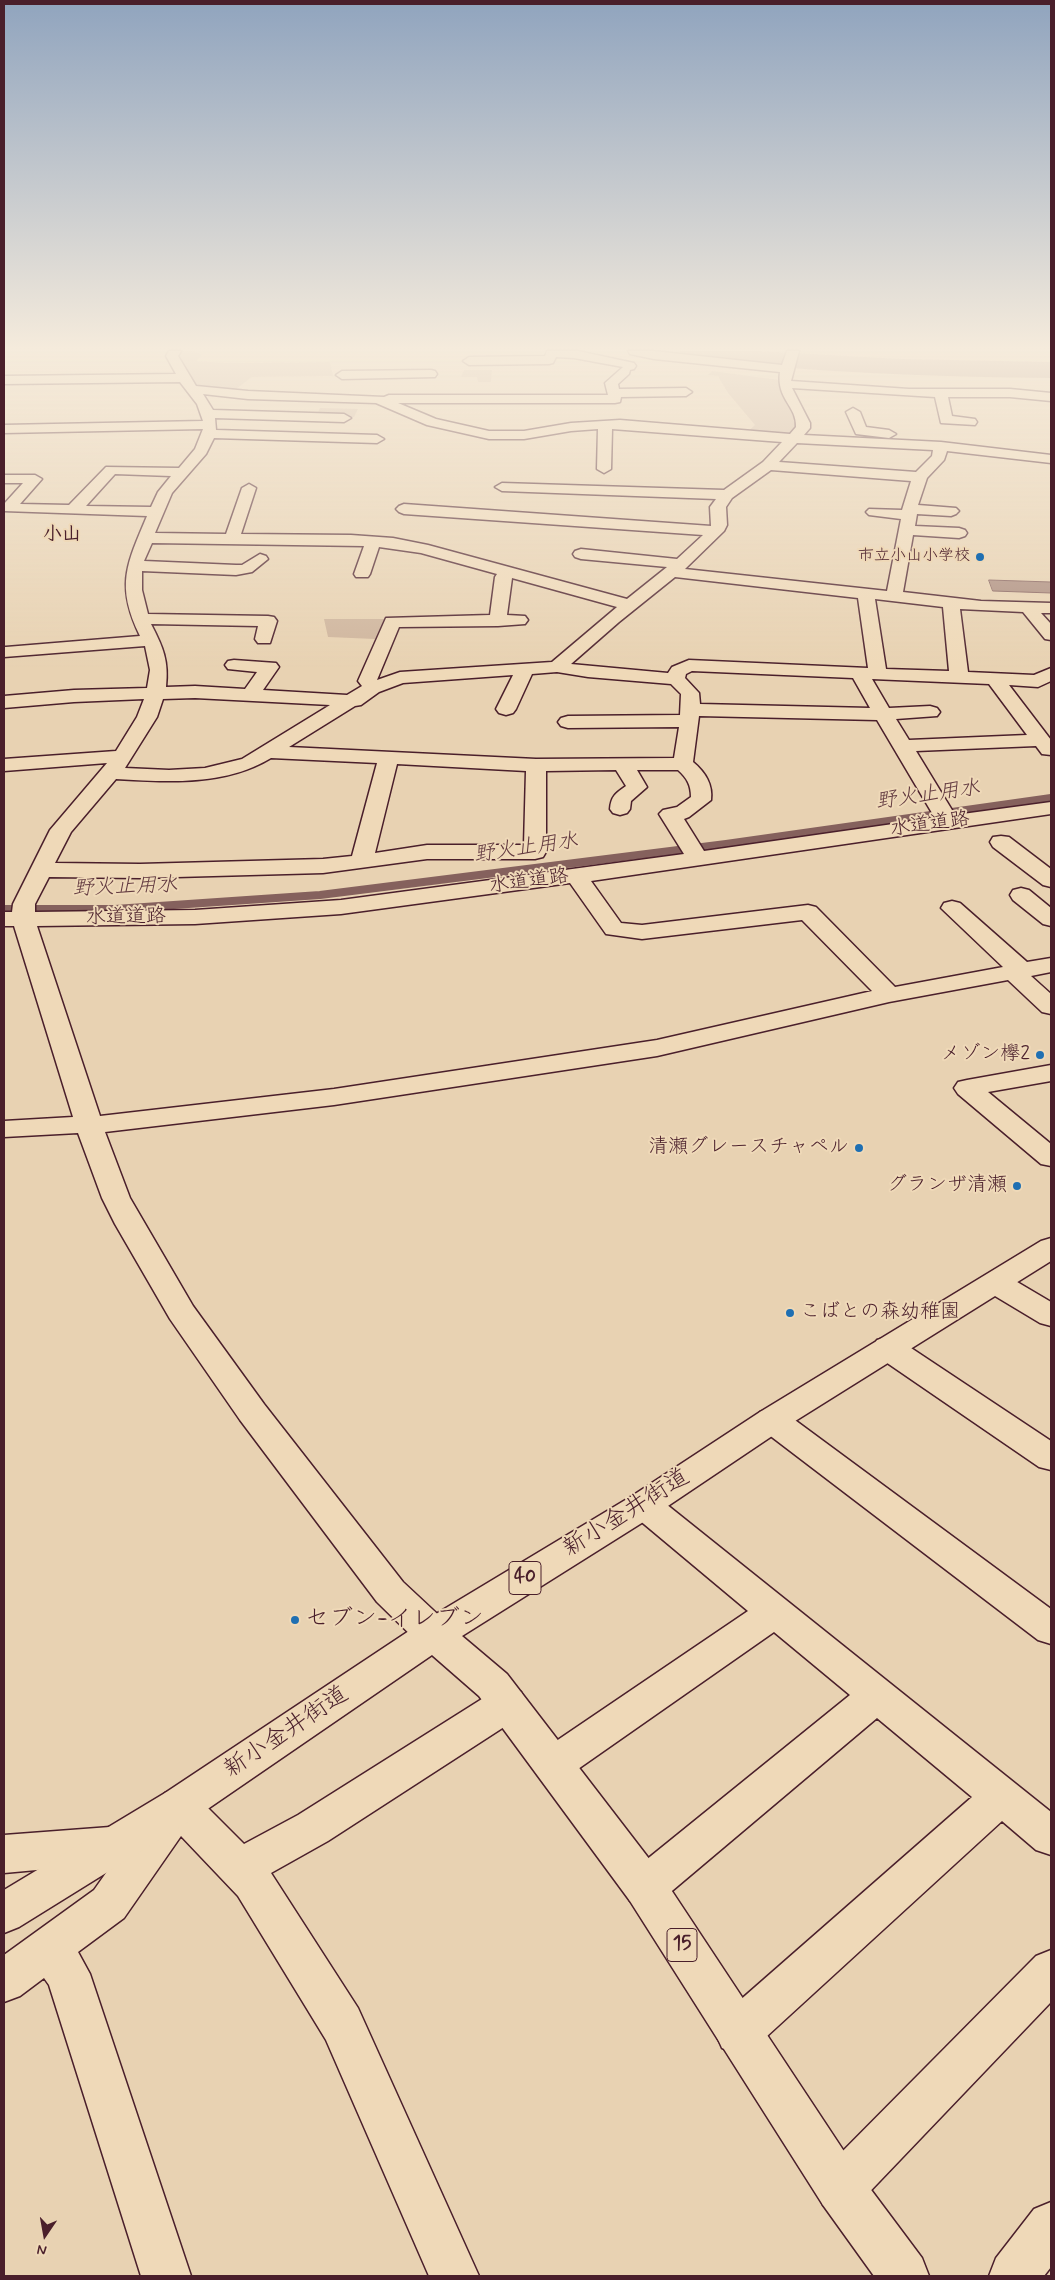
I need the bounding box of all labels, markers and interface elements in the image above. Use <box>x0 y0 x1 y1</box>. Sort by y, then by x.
district label: 小山 <box>43 525 81 547</box>
place label: 市立小山小学校 <box>858 547 970 567</box>
marker: 市立小山小学校 <box>974 551 986 563</box>
water label: 野火止用水 <box>874 776 982 816</box>
street label: 水道道路 <box>889 808 971 842</box>
water label: 野火止用水 <box>472 829 580 869</box>
street label: 水道道路 <box>488 865 570 899</box>
water label: 野火止用水 <box>72 874 178 902</box>
street label: 水道道路 <box>86 905 166 931</box>
place label: メゾン欅2 <box>940 1043 1030 1067</box>
marker: メゾン欅2 <box>1034 1049 1046 1061</box>
place label: 清瀬グレースチャペル <box>648 1136 849 1160</box>
marker: 清瀬グレースチャペル <box>853 1142 865 1154</box>
place label: グランザ清瀬 <box>887 1174 1007 1198</box>
marker: グランザ清瀬 <box>1011 1180 1023 1192</box>
place label: こばとの森幼稚園 <box>800 1301 960 1325</box>
marker: こばとの森幼稚園 <box>784 1307 796 1319</box>
street label: 新小金井街道 <box>558 1464 696 1564</box>
road number: 40 <box>509 1562 541 1595</box>
place label: セブン-イレブン <box>305 1606 484 1634</box>
marker: セブン-イレブン <box>289 1614 301 1626</box>
street label: 新小金井街道 <box>219 1681 355 1785</box>
road number: 15 <box>667 1928 697 1962</box>
north arrow <box>20 2210 70 2260</box>
text: N <box>35 2240 48 2259</box>

